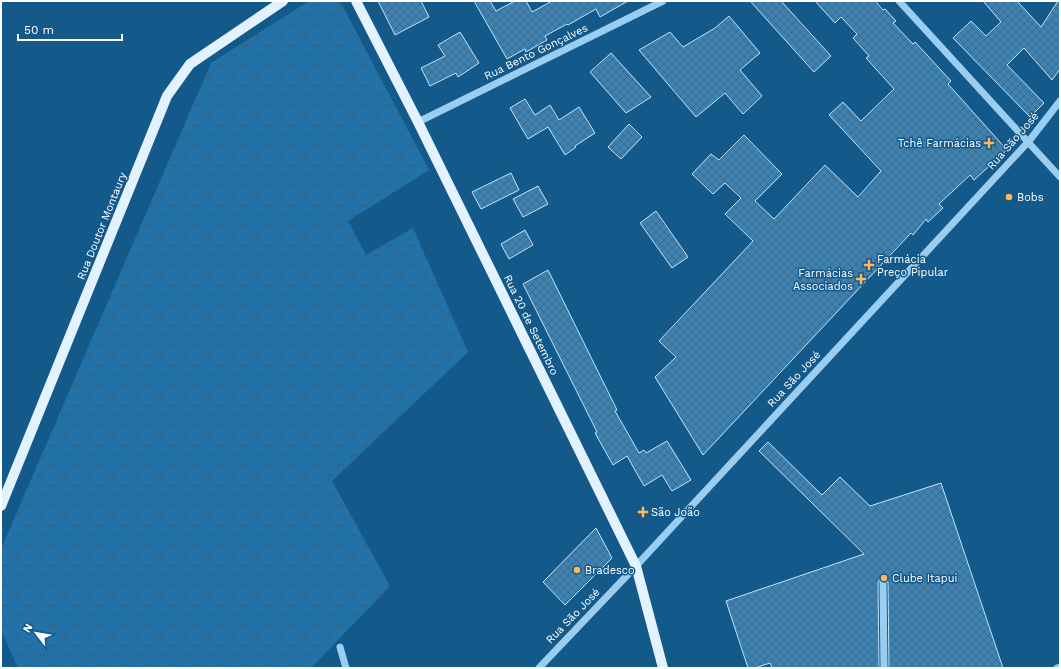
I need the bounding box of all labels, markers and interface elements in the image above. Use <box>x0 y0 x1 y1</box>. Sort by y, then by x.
scale bar <box>18 16 122 42</box>
street label: Rua Bento Gonçalves <box>482 21 590 83</box>
text: 50 m <box>24 23 54 37</box>
street label: Rua São José <box>985 110 1041 172</box>
place label: Tchê Farmácias <box>898 137 981 150</box>
marker: Tchê Farmácias <box>984 138 994 148</box>
street label: Rua Doutor Montaury <box>74 170 130 282</box>
place label: Bobs <box>1017 191 1044 204</box>
marker: Bobs <box>1004 192 1014 202</box>
place label: Farmácia Preço Pipular <box>877 253 949 279</box>
marker: Farmácia Preço Pipular <box>864 260 874 270</box>
place label: Farmácias Associados <box>793 267 853 293</box>
street label: Rua 20 de Setembro <box>501 273 561 377</box>
marker: Farmácias Associados <box>856 274 866 284</box>
street label: Rua São José <box>765 348 823 410</box>
place label: São João <box>651 506 700 519</box>
marker: São João <box>638 507 648 517</box>
place label: Bradesco <box>585 564 635 577</box>
marker: Bradesco <box>572 565 582 575</box>
place label: Clube Itapui <box>892 572 957 585</box>
marker: Clube Itapui <box>879 573 889 583</box>
street label: Rua São José <box>543 586 603 646</box>
north arrow <box>16 613 56 653</box>
text: N <box>20 621 36 635</box>

